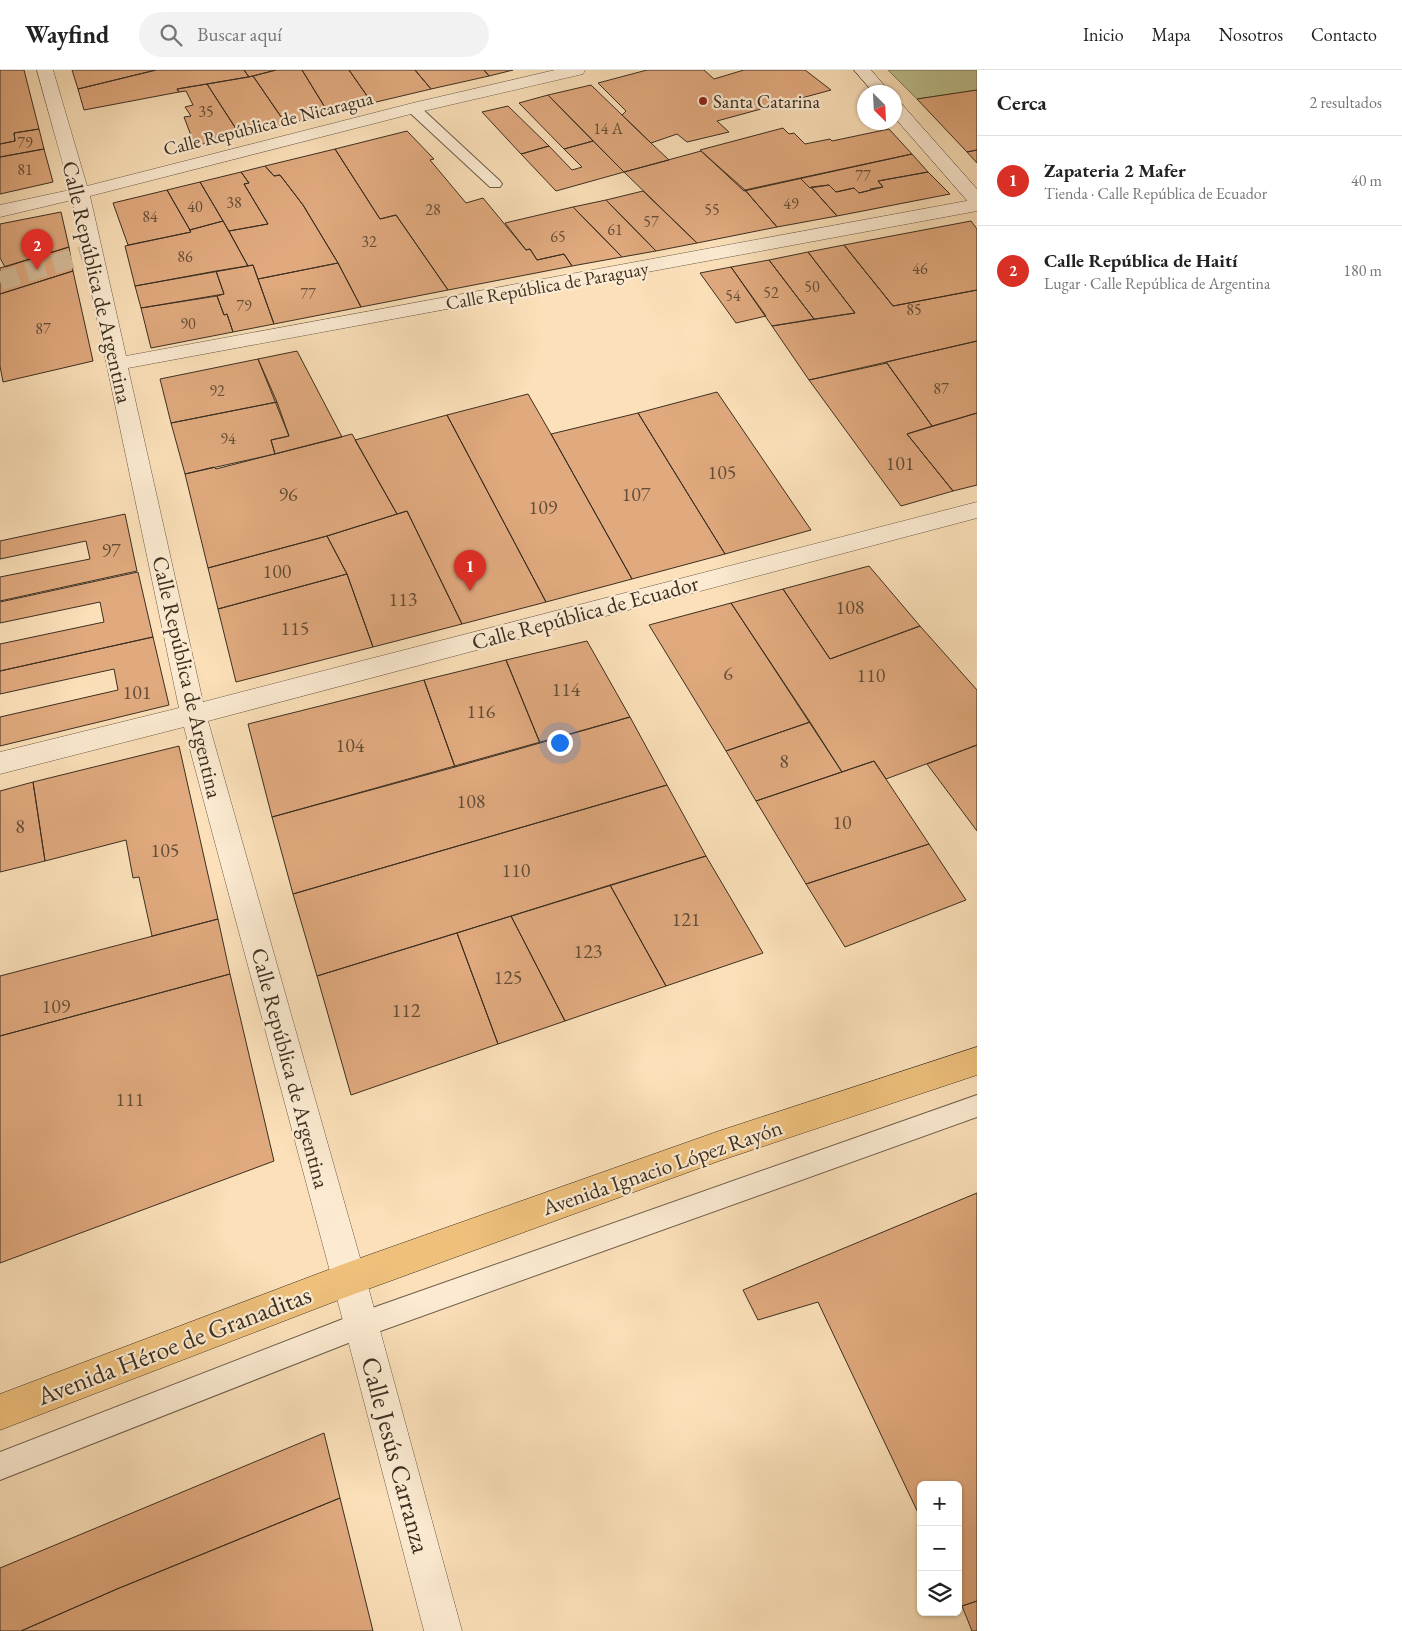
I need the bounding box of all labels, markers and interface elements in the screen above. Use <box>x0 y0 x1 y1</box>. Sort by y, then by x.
search box <box>139 12 489 57</box>
text: Wayfind <box>25 19 109 50</box>
icon: search <box>157 21 185 49</box>
text: Buscar aquí <box>197 22 282 47</box>
text: Inicio <box>1083 23 1124 46</box>
text: Mapa <box>1152 23 1191 46</box>
text: Nosotros <box>1219 23 1283 46</box>
text: Contacto <box>1311 23 1377 46</box>
street label: Calle República de Nicaragua <box>161 85 376 162</box>
north arrow <box>857 85 902 130</box>
place label: Santa Catarina <box>713 89 820 114</box>
text: Cerca <box>997 89 1047 116</box>
text: 2 resultados <box>1310 92 1382 113</box>
marker: Santa Catarina <box>697 95 709 107</box>
house number: 35 <box>198 101 214 122</box>
house number: 14 A <box>593 118 624 139</box>
house number: 79 <box>17 132 33 153</box>
street label: Calle República de Argentina <box>56 158 140 406</box>
text: Zapateria 2 Mafer <box>1044 158 1186 183</box>
house number: 81 <box>17 159 33 180</box>
house number: 77 <box>855 165 871 186</box>
text: 1 <box>1009 170 1017 191</box>
text: 40 m <box>1351 170 1382 191</box>
text: Tienda · Calle República de Ecuador <box>1044 183 1267 204</box>
house number: 38 <box>226 192 242 213</box>
house number: 49 <box>783 193 799 214</box>
house number: 40 <box>187 196 203 217</box>
house number: 28 <box>425 199 441 220</box>
house number: 55 <box>704 199 720 220</box>
house number: 84 <box>142 206 158 227</box>
house number: 57 <box>643 211 659 232</box>
house number: 61 <box>607 219 623 240</box>
house number: 65 <box>550 226 566 247</box>
pin: 2 <box>21 229 53 270</box>
house number: 32 <box>361 231 377 252</box>
house number: 86 <box>177 246 193 267</box>
text: Calle República de Haití <box>1044 248 1238 273</box>
street label: Calle República de Paraguay <box>444 255 651 316</box>
house number: 46 <box>912 258 928 279</box>
text: 2 <box>1009 260 1017 281</box>
text: 180 m <box>1343 260 1382 281</box>
text: Lugar · Calle República de Argentina <box>1044 273 1270 294</box>
house number: 50 <box>804 276 820 297</box>
house number: 52 <box>763 282 779 303</box>
house number: 77 <box>300 283 316 304</box>
house number: 54 <box>725 285 741 306</box>
house number: 79 <box>236 295 252 316</box>
house number: 85 <box>906 299 922 320</box>
house number: 90 <box>180 313 196 334</box>
house number: 87 <box>35 318 51 339</box>
house number: 87 <box>933 378 949 399</box>
house number: 92 <box>209 380 225 401</box>
house number: 94 <box>220 428 236 449</box>
house number: 101 <box>886 450 914 476</box>
house number: 105 <box>708 459 736 485</box>
house number: 96 <box>278 481 298 507</box>
house number: 107 <box>622 481 651 507</box>
house number: 109 <box>529 494 558 520</box>
house number: 97 <box>101 537 121 563</box>
pin: 1 <box>454 550 486 591</box>
street label: Calle República de Argentina <box>146 553 230 801</box>
house number: 100 <box>263 558 292 584</box>
street label: Calle República de Ecuador <box>469 568 702 657</box>
house number: 113 <box>389 586 417 612</box>
house number: 108 <box>836 594 864 620</box>
house number: 115 <box>281 615 309 641</box>
house number: 6 <box>723 660 733 686</box>
house number: 110 <box>857 662 886 688</box>
house number: 114 <box>552 676 581 702</box>
house number: 101 <box>123 679 151 705</box>
house number: 116 <box>467 698 496 724</box>
your location <box>547 730 573 756</box>
house number: 104 <box>336 732 365 758</box>
house number: 8 <box>779 748 789 774</box>
house number: 108 <box>457 788 485 814</box>
house number: 10 <box>832 809 852 835</box>
house number: 8 <box>15 813 25 839</box>
house number: 105 <box>151 837 179 863</box>
house number: 110 <box>502 857 531 883</box>
house number: 121 <box>672 906 700 932</box>
house number: 123 <box>574 938 602 964</box>
street label: Calle República de Argentina <box>244 945 337 1192</box>
house number: 125 <box>494 964 522 990</box>
house number: 109 <box>42 993 71 1019</box>
house number: 112 <box>392 997 421 1023</box>
house number: 111 <box>116 1086 144 1112</box>
street label: Avenida Ignacio López Rayón <box>537 1113 786 1223</box>
street label: Avenida Héroe de Granaditas <box>31 1277 316 1413</box>
street label: Calle Jesús Carranza <box>353 1353 439 1557</box>
map controls <box>917 1481 962 1616</box>
button: + <box>917 1481 962 1526</box>
button: − <box>917 1526 962 1571</box>
button: layers <box>917 1571 962 1616</box>

